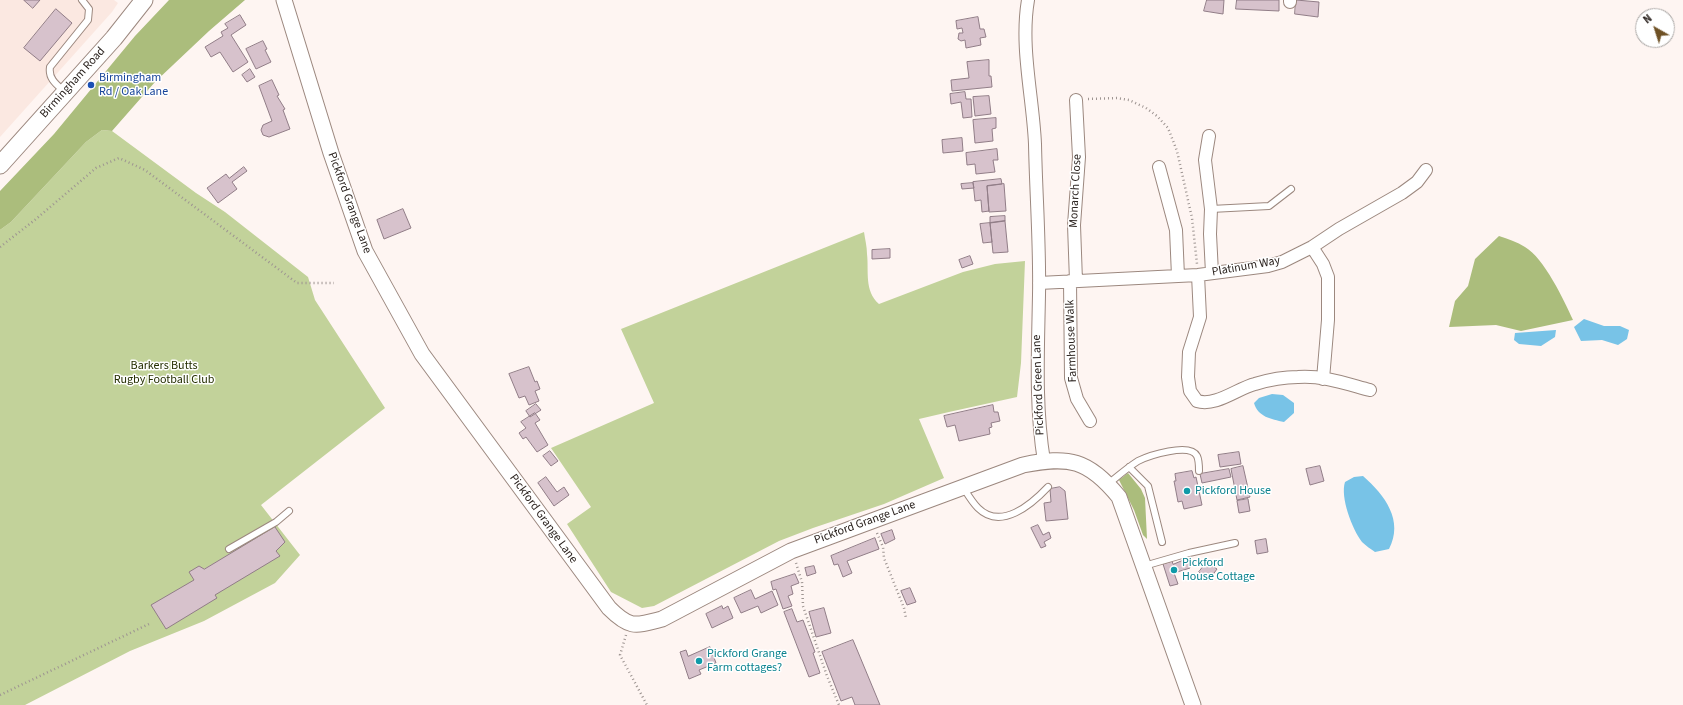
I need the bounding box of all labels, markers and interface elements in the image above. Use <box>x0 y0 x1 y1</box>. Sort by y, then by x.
north arrow <box>1635 8 1675 48</box>
text: N <box>1640 11 1655 27</box>
street label: Birmingham Road <box>37 45 109 121</box>
place label: Birmingham Rd / Oak Lane <box>99 71 168 99</box>
marker: Birmingham Rd / Oak Lane <box>86 80 96 90</box>
street label: Pickford Grange Lane <box>324 150 374 256</box>
street label: Monarch Close <box>1067 154 1085 228</box>
street label: Platinum Way <box>1211 254 1281 280</box>
street label: Farmhouse Walk <box>1063 299 1081 383</box>
street label: Pickford Green Lane <box>1030 334 1048 436</box>
park label: Barkers Butts Rugby Football Club <box>114 359 214 387</box>
street label: Pickford Grange Lane <box>506 472 580 566</box>
place label: Pickford House <box>1195 484 1271 498</box>
marker: Pickford House <box>1182 486 1192 496</box>
street label: Pickford Grange Lane <box>812 498 918 548</box>
place label: Pickford House Cottage <box>1182 556 1255 584</box>
marker: Pickford House Cottage <box>1169 565 1179 575</box>
place label: Pickford Grange Farm cottages? <box>707 647 787 675</box>
marker: Pickford Grange Farm cottages? <box>694 656 704 666</box>

